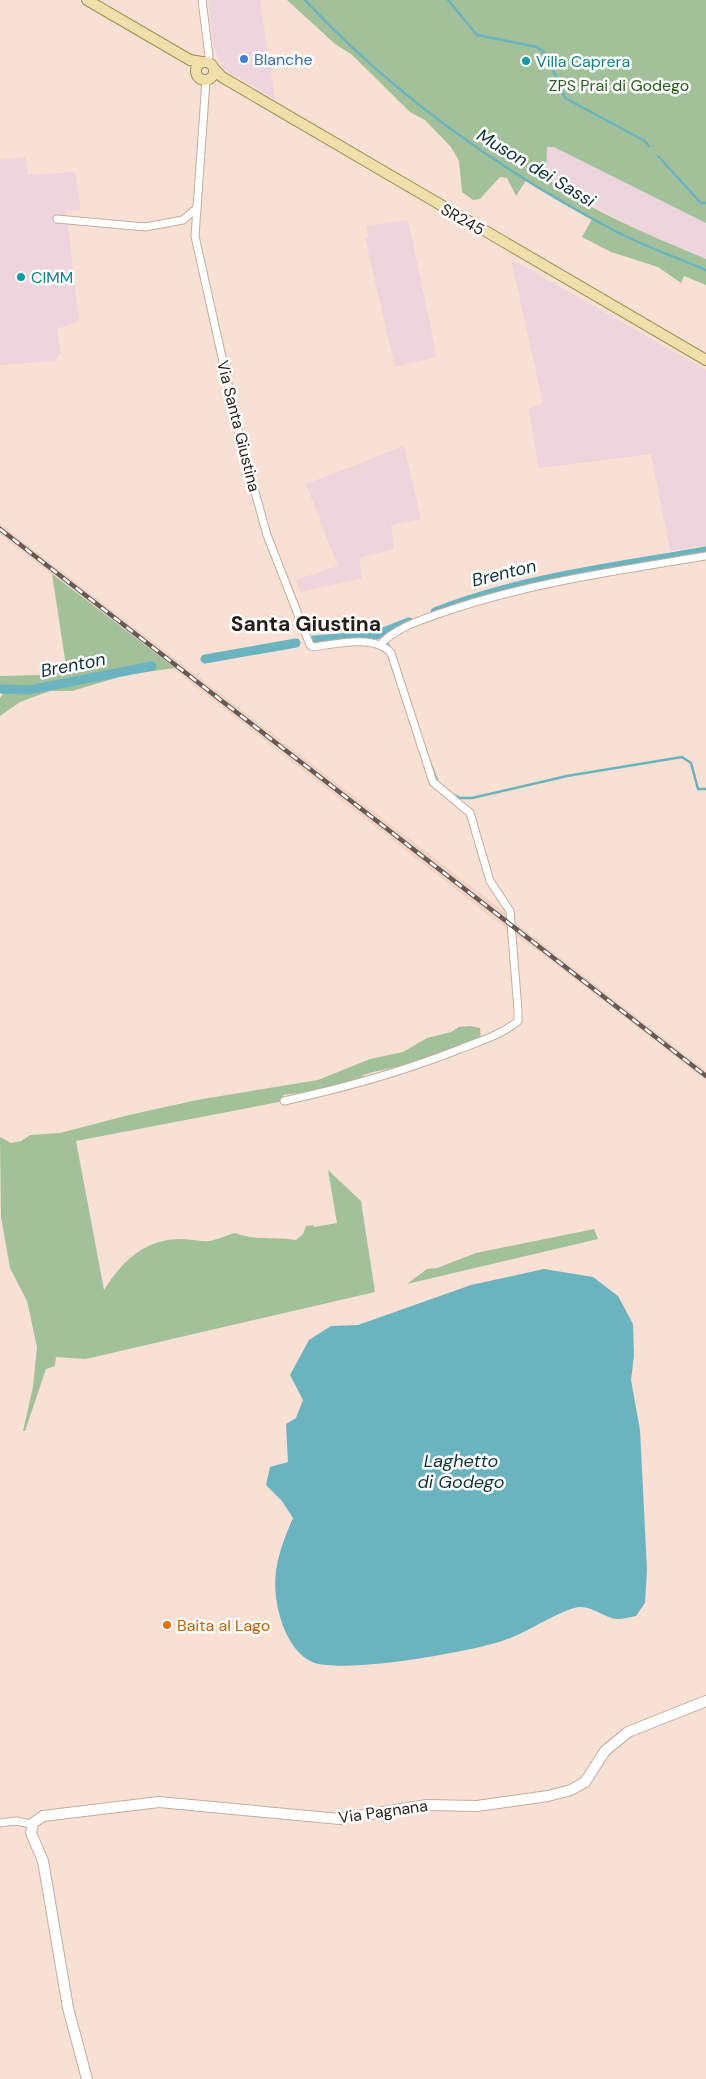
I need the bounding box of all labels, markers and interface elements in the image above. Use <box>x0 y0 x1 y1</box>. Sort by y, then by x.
place label: Blanche <box>254 49 313 70</box>
place label: Villa Caprera <box>536 51 630 72</box>
marker: Blanche <box>238 53 250 65</box>
marker: Villa Caprera <box>520 55 532 67</box>
park label: ZPS Prai di Godego <box>549 75 689 96</box>
water label: Muson dei Sassi <box>472 123 600 213</box>
street label: SR245 <box>437 199 488 240</box>
place label: CIMM <box>31 267 73 288</box>
marker: CIMM <box>15 271 27 283</box>
street label: Via Santa Giustina <box>212 358 265 494</box>
water label: Brenton <box>469 553 539 593</box>
district label: Santa Giustina <box>231 610 381 638</box>
water label: Brenton <box>38 647 108 683</box>
water label: Laghetto di Godego <box>418 1449 504 1494</box>
place label: Baita al Lago <box>177 1615 270 1636</box>
marker: Baita al Lago <box>161 1619 173 1631</box>
street label: Via Pagnana <box>337 1795 429 1828</box>

